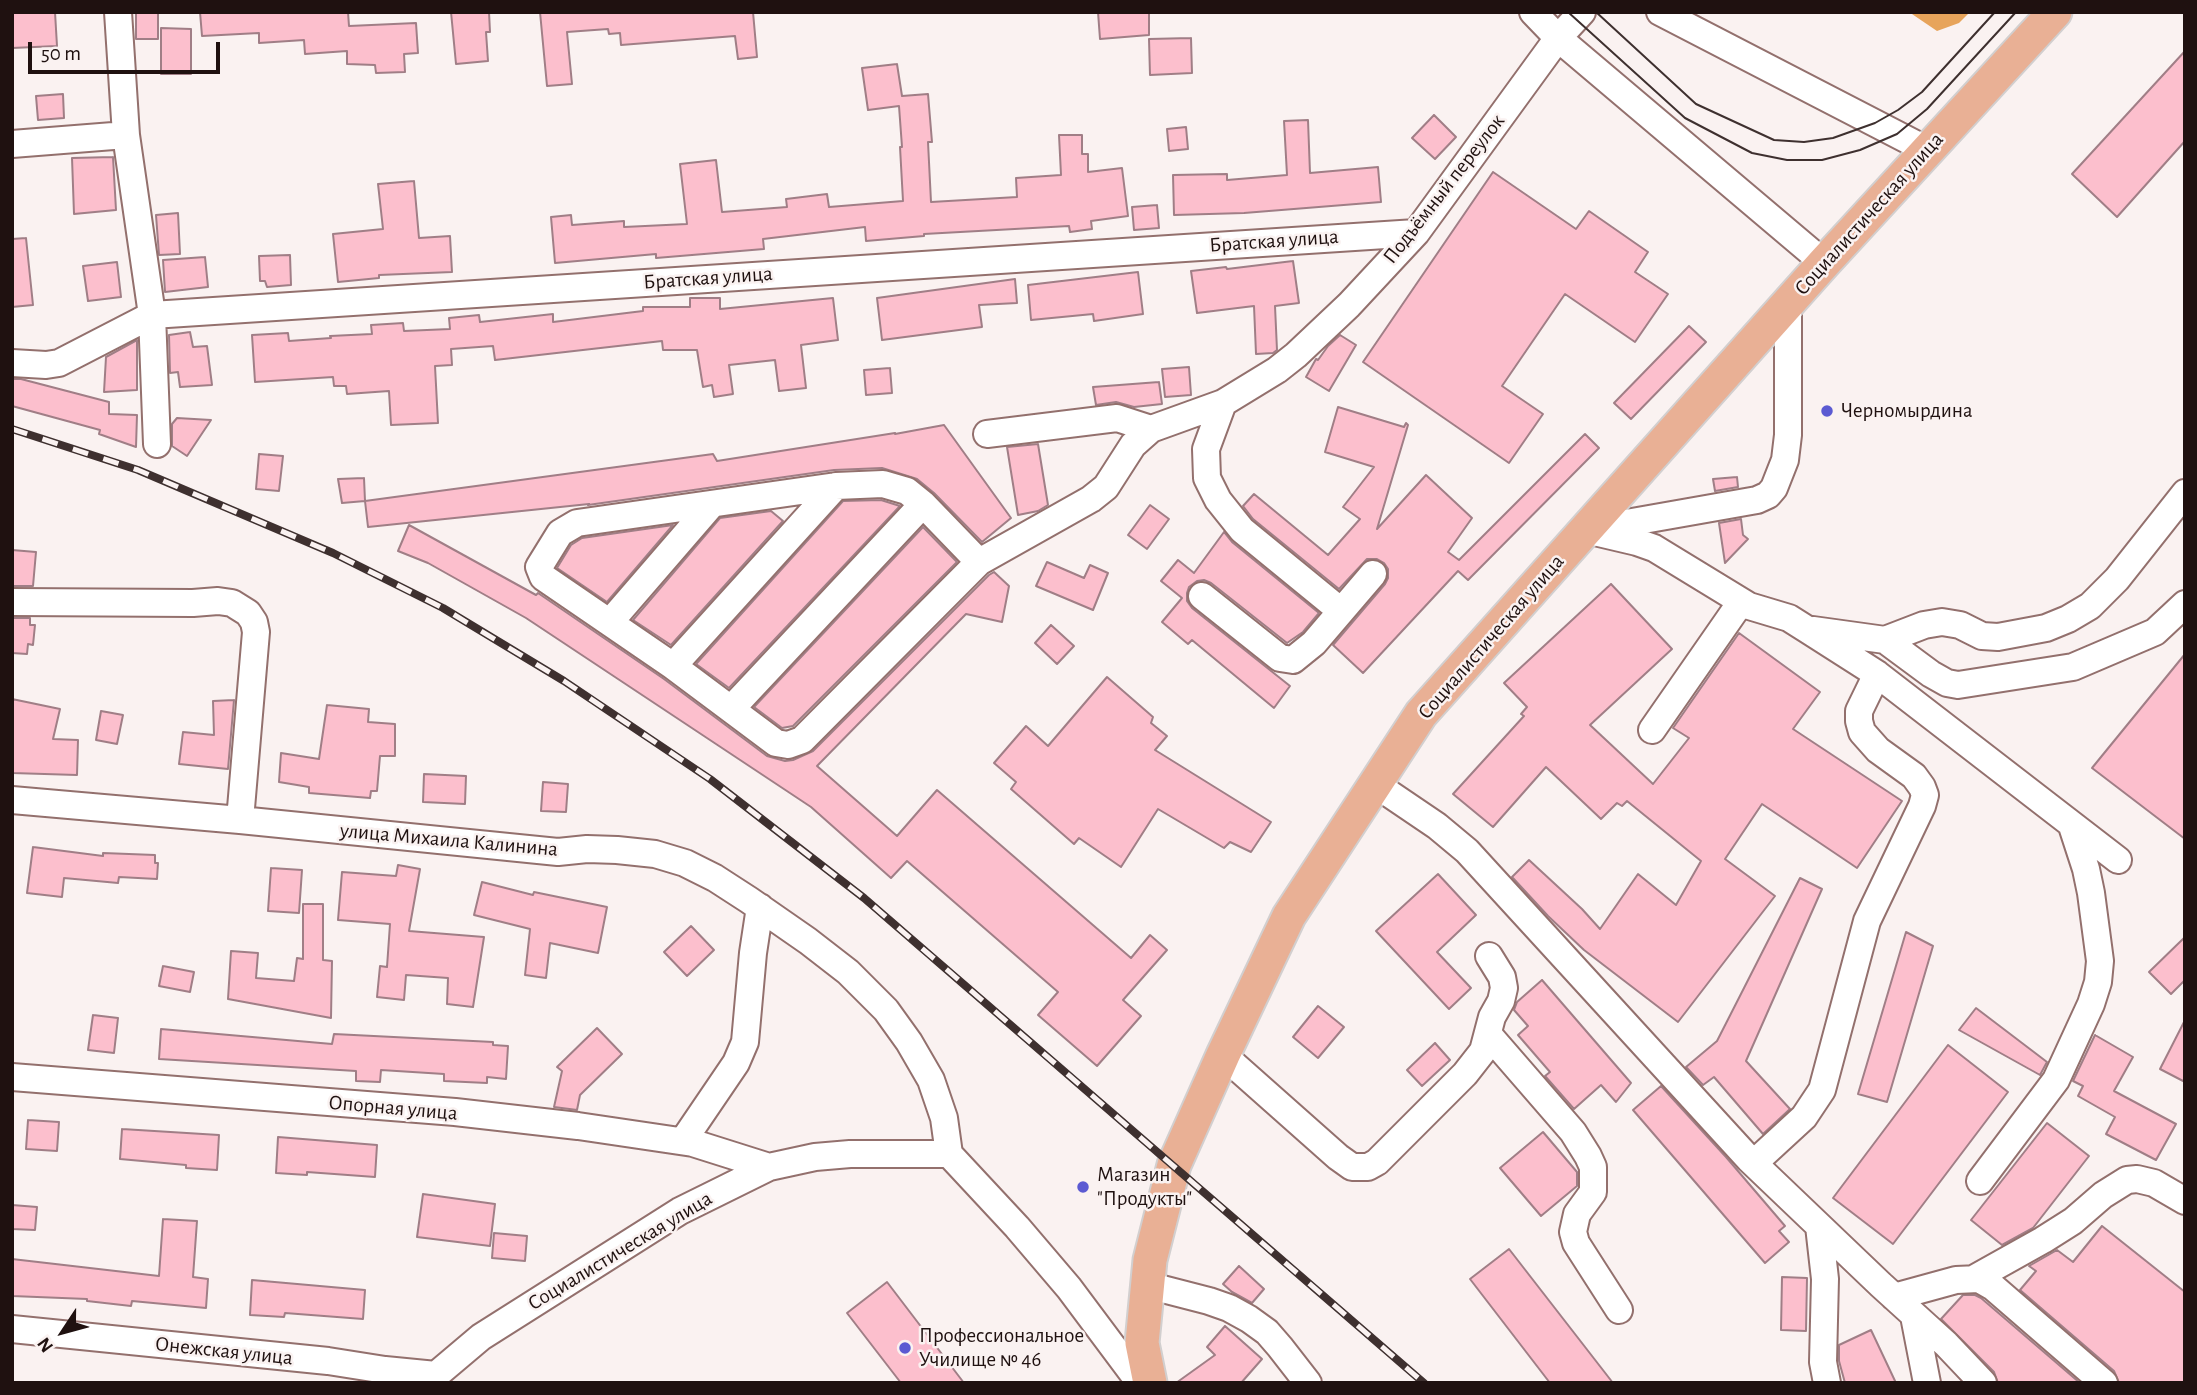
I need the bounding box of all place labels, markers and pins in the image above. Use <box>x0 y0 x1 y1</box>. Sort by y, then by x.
place label: Черномырдина <box>1841 398 1973 424</box>
marker: Черномырдина <box>1819 403 1835 419</box>
place label: Магазин "Продукты" <box>1097 1162 1192 1212</box>
marker: Магазин "Продукты" <box>1075 1179 1091 1195</box>
place label: Профессиональное Училище № 46 <box>919 1323 1084 1373</box>
marker: Профессиональное Училище № 46 <box>897 1340 913 1356</box>

